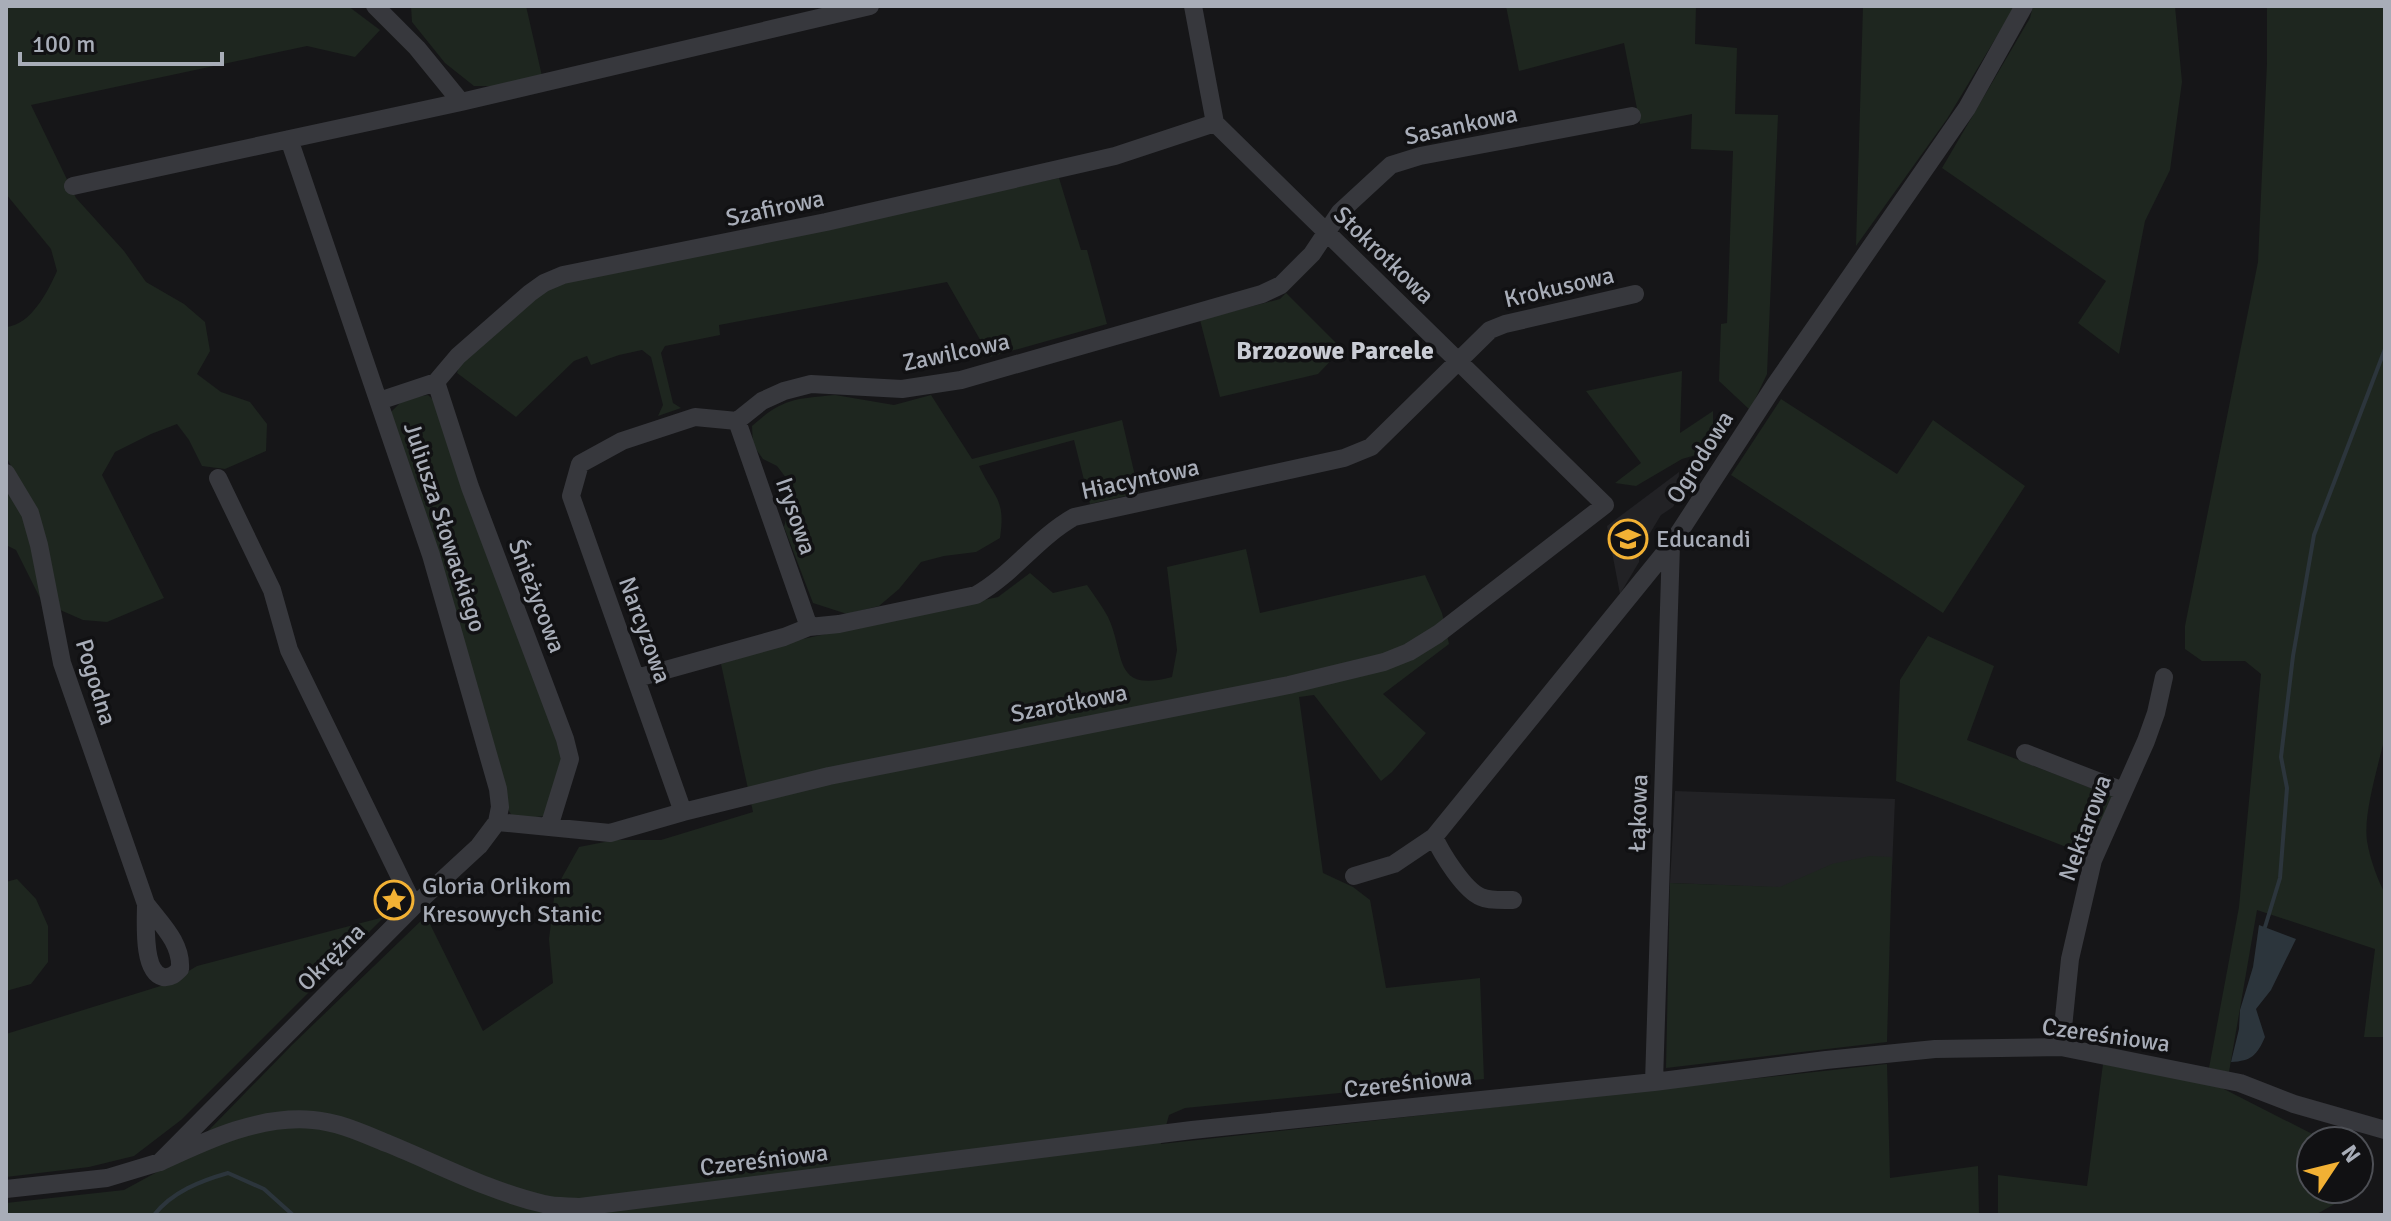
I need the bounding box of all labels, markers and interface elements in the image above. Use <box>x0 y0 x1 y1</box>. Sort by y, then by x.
scale bar <box>20 16 222 66</box>
text: 100 m <box>32 29 95 59</box>
street label: Sasankowa <box>1402 98 1520 152</box>
street label: Szafirowa <box>723 183 827 233</box>
street label: Stokrotkowa <box>1327 200 1441 310</box>
street label: Krokusowa <box>1501 260 1617 314</box>
street label: Zawilcowa <box>900 326 1012 378</box>
district label: Brzozowe Parcele <box>1236 335 1434 367</box>
street label: Ogrodowa <box>1660 405 1740 509</box>
street label: Juliusza Słowackiego <box>397 418 493 636</box>
street label: Hiacyntowa <box>1078 452 1202 506</box>
street label: Irysowa <box>769 473 823 559</box>
school or university icon: Educandi <box>1607 518 1649 560</box>
place label: Educandi <box>1656 524 1751 554</box>
street label: Śnieżycowa <box>502 535 572 657</box>
street label: Narcyzowa <box>612 573 678 687</box>
street label: Pogodna <box>69 635 123 729</box>
street label: Szarotkowa <box>1008 677 1130 729</box>
street label: Nektarowa <box>2052 771 2118 885</box>
street label: Łąkowa <box>1622 774 1654 852</box>
place label: Gloria Orlikom Kresowych Stanic <box>422 871 602 929</box>
place icon: Gloria Orlikom Kresowych Stanic <box>373 879 415 921</box>
street label: Okrężna <box>291 917 371 997</box>
street label: Czereśniowa <box>2040 1011 2172 1059</box>
street label: Czereśniowa <box>1342 1061 1474 1105</box>
north arrow <box>2295 1125 2375 1205</box>
street label: Czereśniowa <box>698 1137 830 1183</box>
text: N <box>2336 1140 2366 1168</box>

